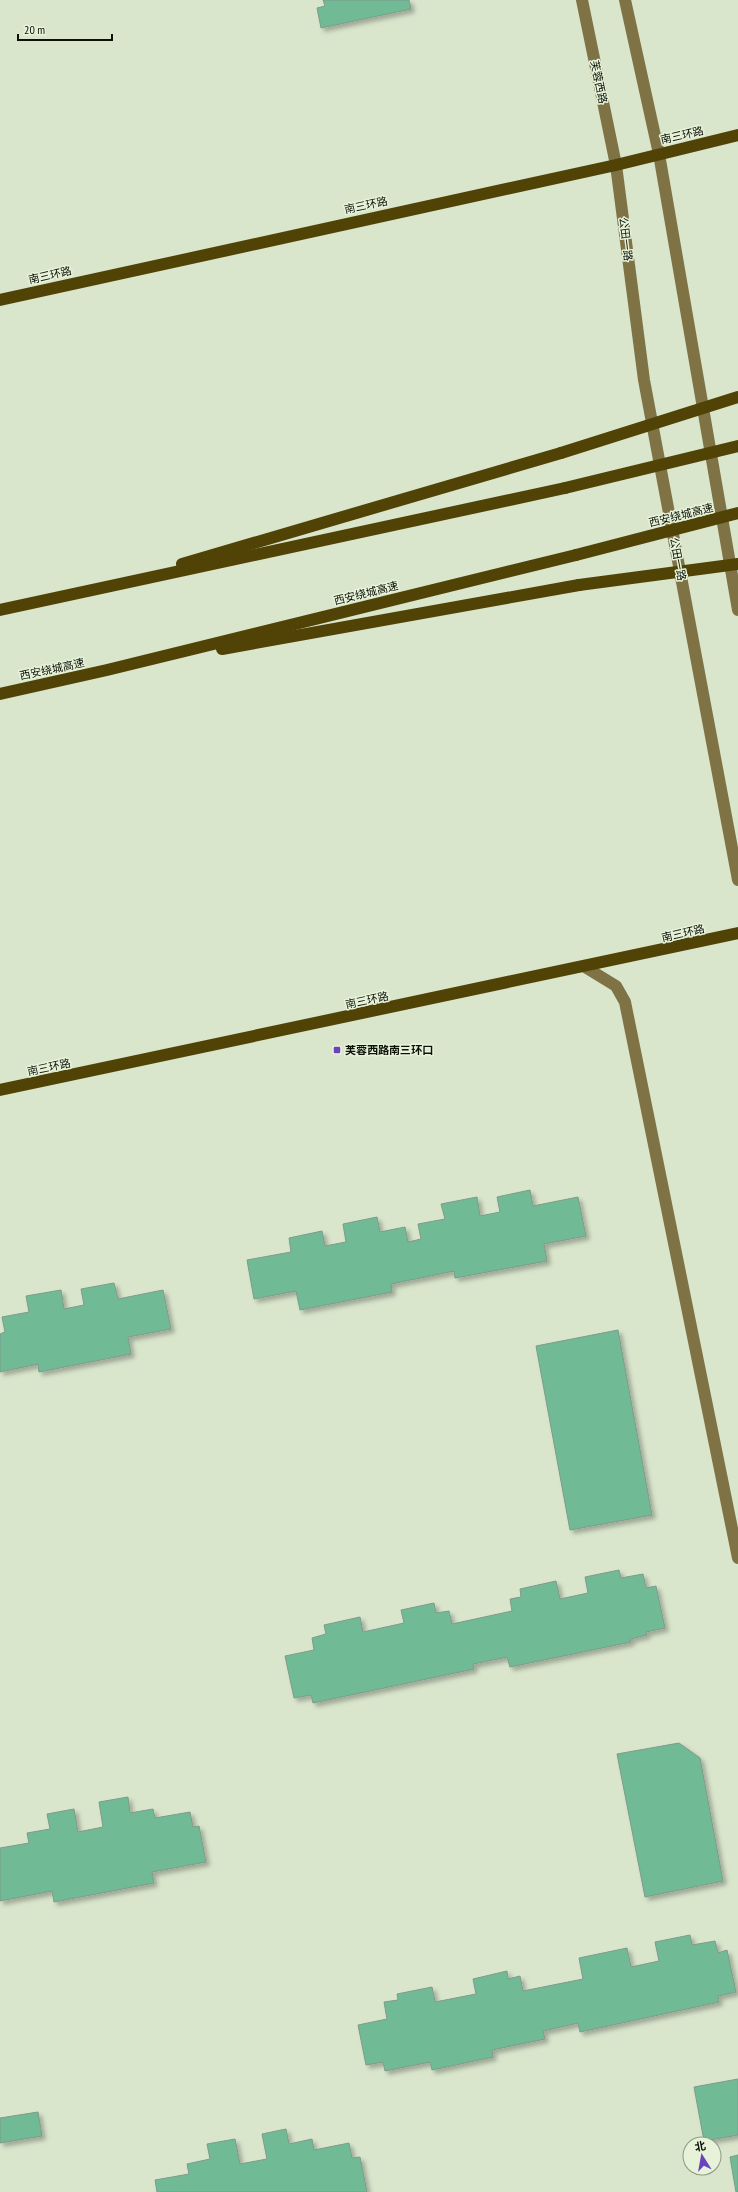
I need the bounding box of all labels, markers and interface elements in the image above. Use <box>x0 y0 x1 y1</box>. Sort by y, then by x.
scale bar <box>18 16 112 42</box>
text: 20 m <box>24 22 45 37</box>
street label: 芙蓉西路 <box>588 59 610 105</box>
street label: 南三环路 <box>659 123 705 147</box>
street label: 南三环路 <box>343 194 389 216</box>
street label: 公田一路 <box>616 216 636 262</box>
street label: 南三环路 <box>27 263 73 287</box>
street label: 西安绕城高速 <box>647 500 715 530</box>
street label: 公田一路 <box>667 536 689 582</box>
street label: 西安绕城高速 <box>332 578 400 608</box>
street label: 西安绕城高速 <box>18 655 86 683</box>
street label: 南三环路 <box>660 921 706 945</box>
street label: 南三环路 <box>344 989 390 1011</box>
place label: 芙蓉西路南三环口 <box>345 1043 433 1057</box>
marker: 芙蓉西路南三环口 <box>332 1045 342 1055</box>
street label: 南三环路 <box>26 1056 72 1078</box>
north arrow <box>682 2136 722 2176</box>
text: 北 <box>693 2138 707 2154</box>

